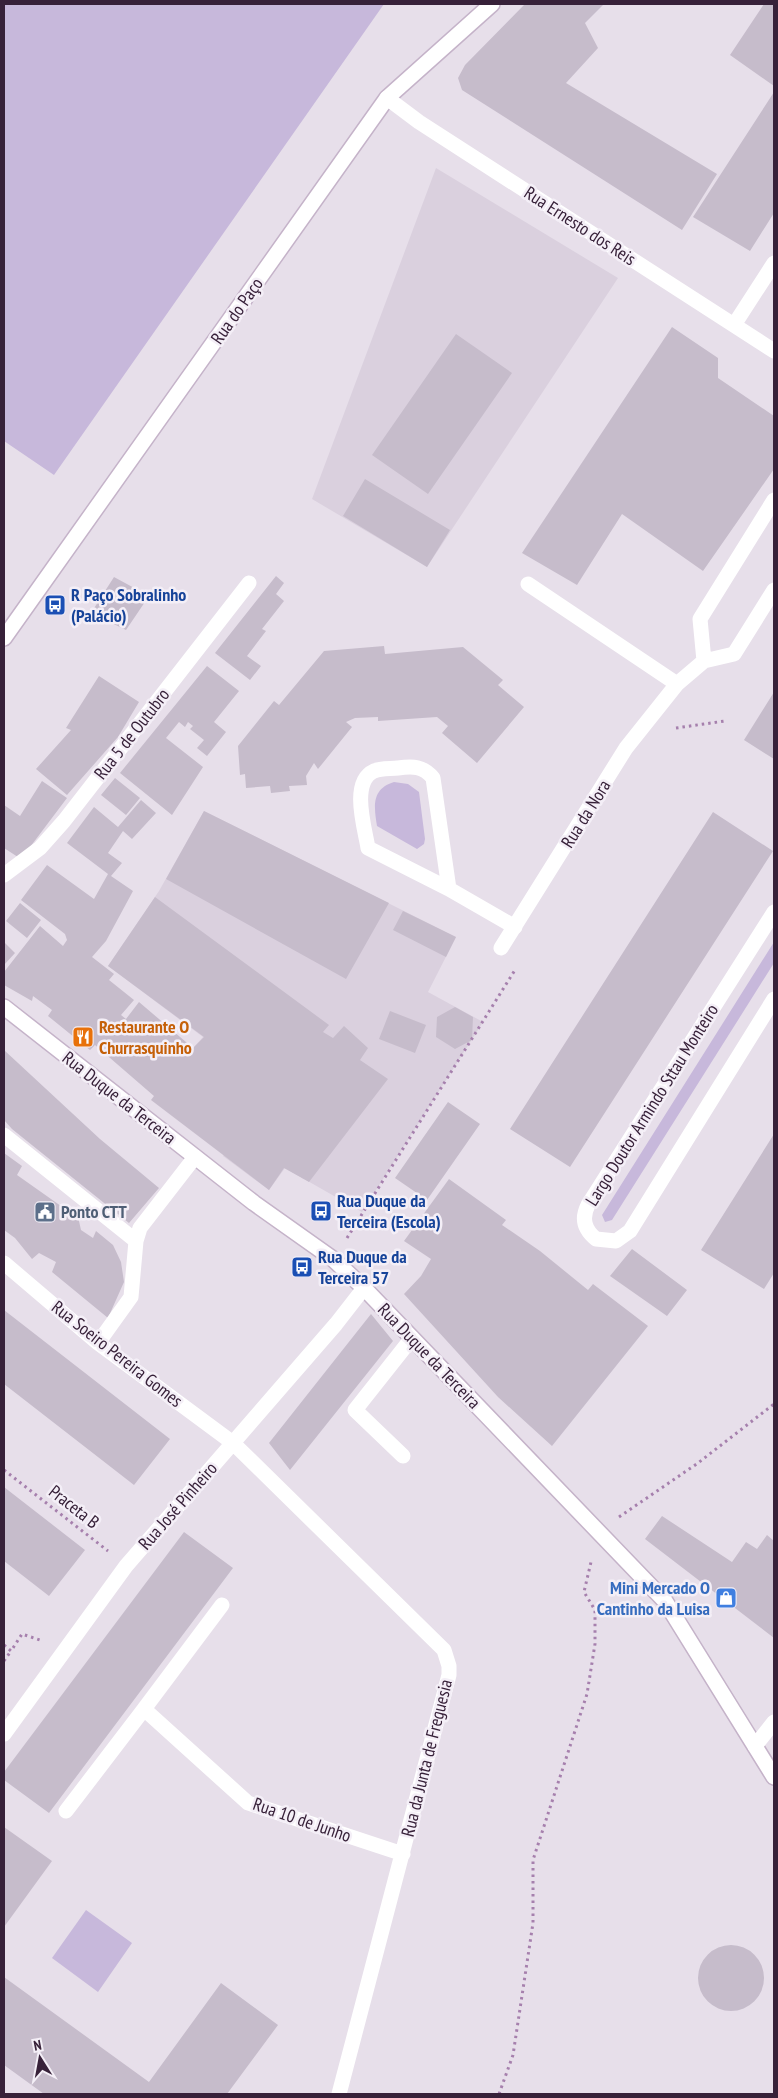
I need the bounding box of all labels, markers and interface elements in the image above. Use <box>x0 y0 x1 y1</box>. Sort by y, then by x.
street label: Rua Ernesto dos Reis <box>520 181 641 270</box>
street label: Rua do Paço <box>205 273 268 348</box>
place label: R Paço Sobralinho (Palácio) <box>71 583 186 627</box>
bus stop icon: R Paço Sobralinho (Palácio) <box>43 593 67 617</box>
street label: Rua 5 de Outubro <box>89 683 174 784</box>
street label: Rua da Nora <box>556 775 615 852</box>
street label: Largo Doutor Armindo Sttau Monteiro <box>580 999 723 1210</box>
place label: Restaurante O Churrasquinho <box>99 1015 192 1059</box>
restaurant icon: Restaurante O Churrasquinho <box>71 1025 95 1049</box>
street label: Rua Duque da Terceira <box>58 1046 181 1149</box>
place label: Rua Duque da Terceira (Escola) <box>337 1189 441 1233</box>
bus stop icon: Rua Duque da Terceira (Escola) <box>309 1199 333 1223</box>
public building icon: Ponto CTT <box>33 1200 57 1224</box>
place label: Ponto CTT <box>61 1200 127 1223</box>
place label: Rua Duque da Terceira 57 <box>318 1245 407 1289</box>
bus stop icon: Rua Duque da Terceira 57 <box>290 1255 314 1279</box>
street label: Rua Soeiro Pereira Gomes <box>47 1295 187 1412</box>
street label: Rua Duque da Terceira <box>373 1298 486 1413</box>
street label: Rua José Pinheiro <box>133 1457 222 1554</box>
street label: Praceta B <box>44 1480 104 1533</box>
place label: Mini Mercado O Cantinho da Luisa <box>597 1576 710 1620</box>
shop icon: Mini Mercado O Cantinho da Luisa <box>714 1586 738 1610</box>
street label: Rua da Junta de Freguesia <box>396 1677 457 1839</box>
street label: Rua 10 de Junho <box>250 1792 354 1847</box>
north arrow <box>15 2033 65 2083</box>
text: N <box>32 2036 43 2055</box>

